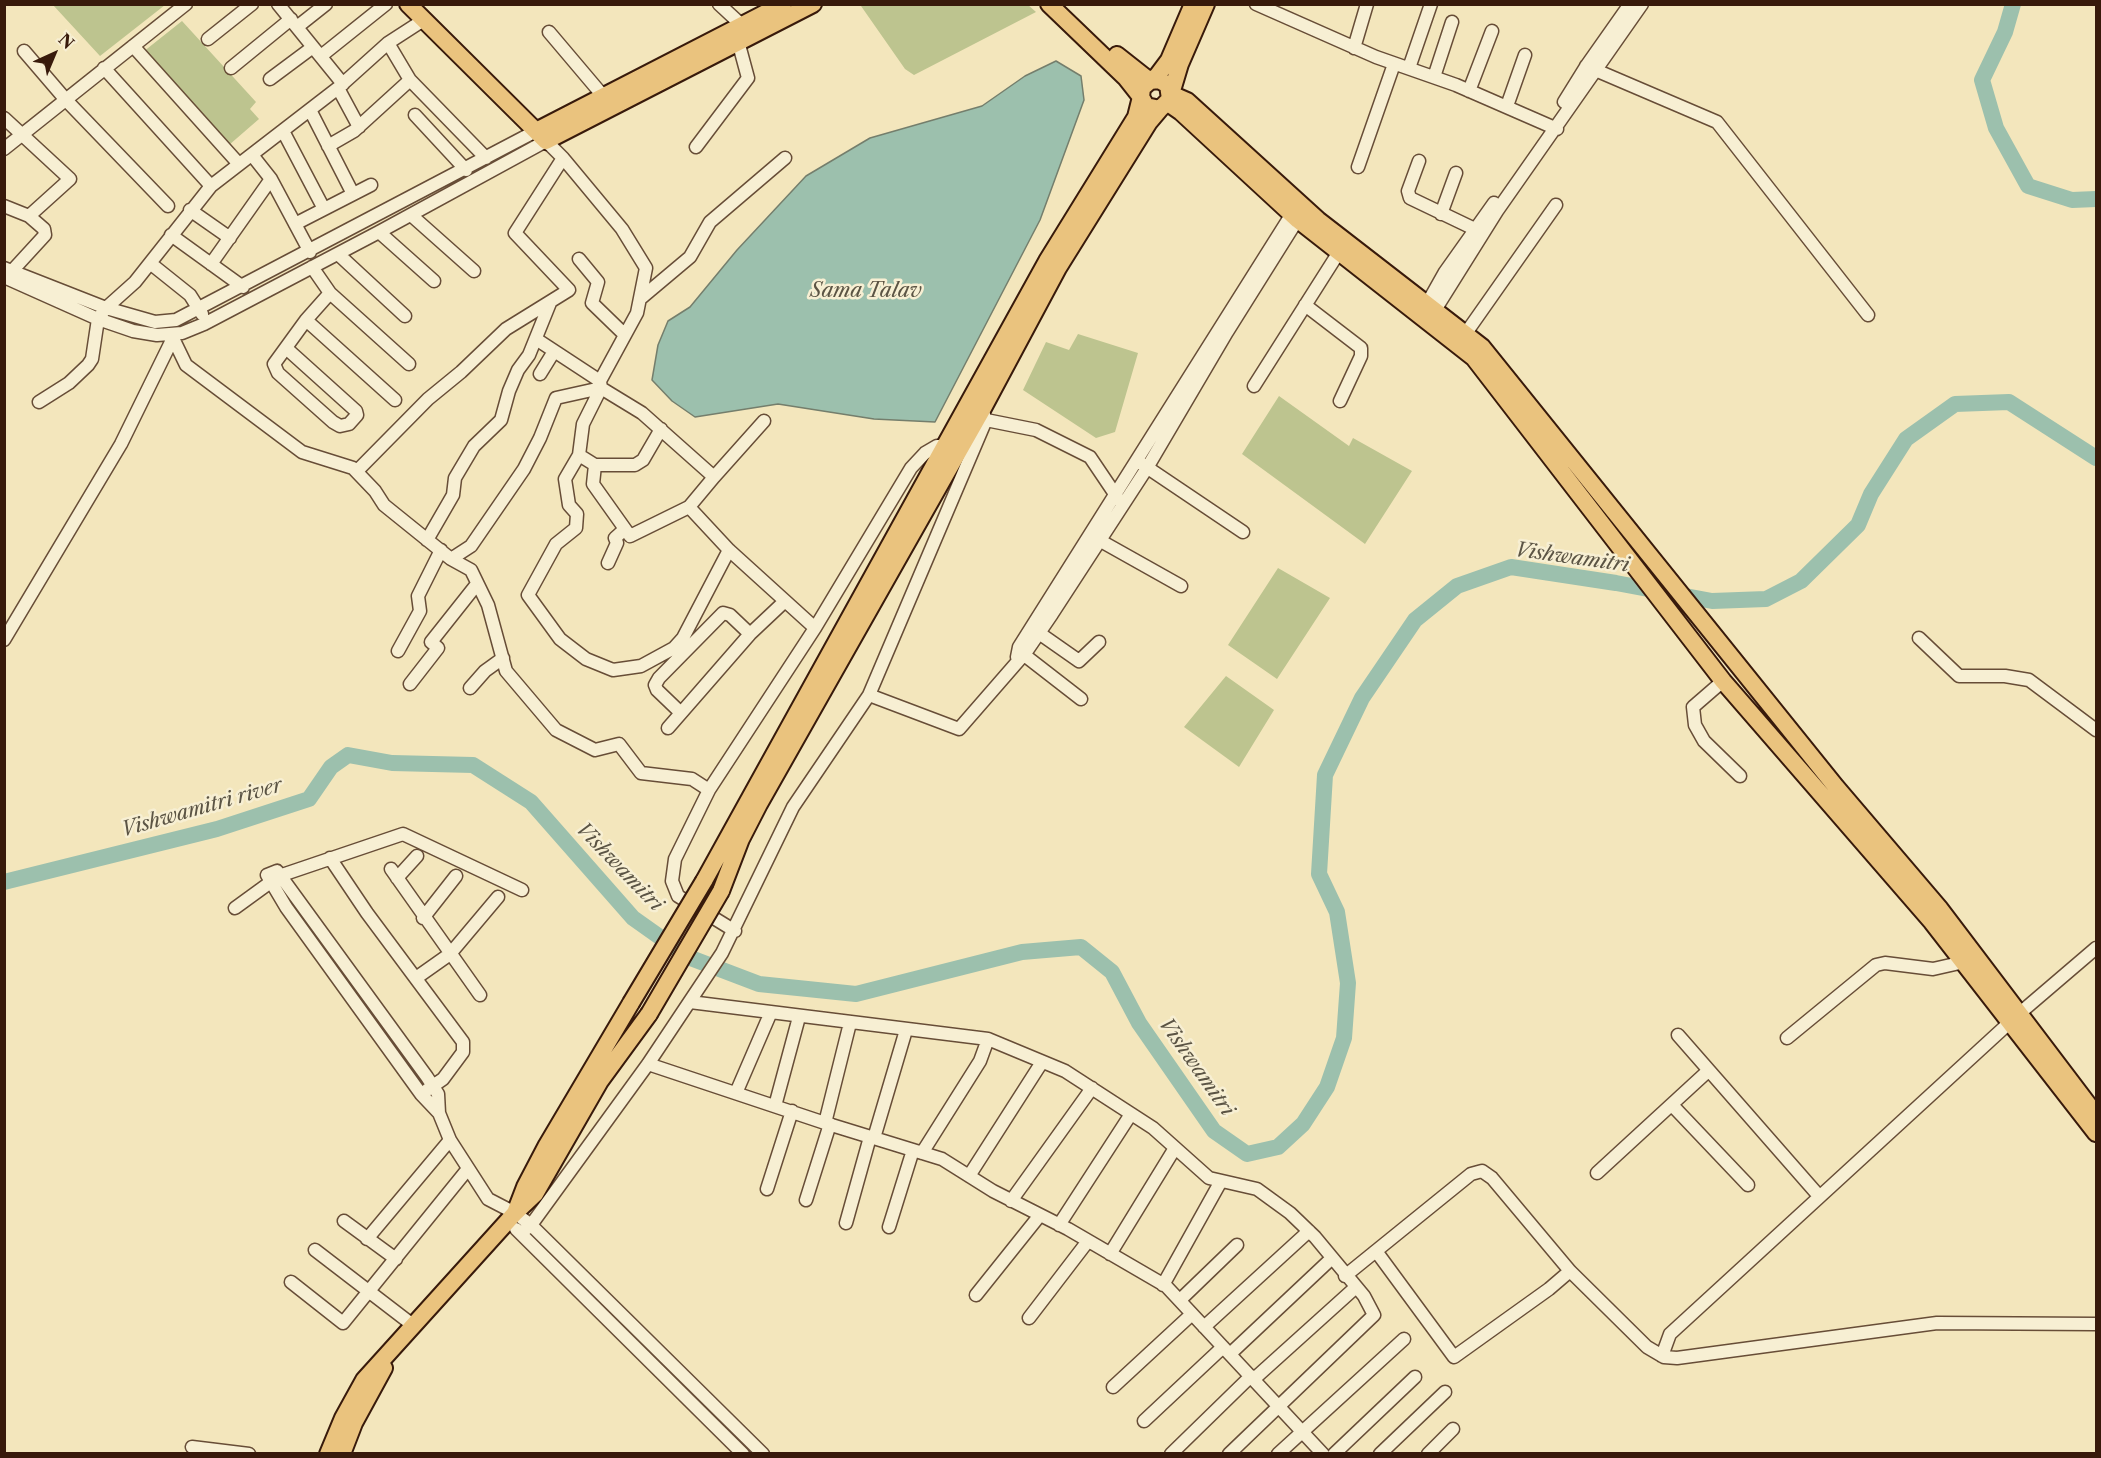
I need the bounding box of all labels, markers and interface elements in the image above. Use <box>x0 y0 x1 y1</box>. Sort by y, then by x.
north arrow <box>24 24 84 84</box>
text: N <box>55 29 78 53</box>
water label: Sama Talav <box>810 279 922 303</box>
water label: Vishwamitri <box>1513 538 1631 578</box>
water label: Vishwamitri river <box>119 773 285 843</box>
water label: Vishwamitri <box>570 817 668 917</box>
water label: Vishwamitri <box>1153 1013 1239 1121</box>

